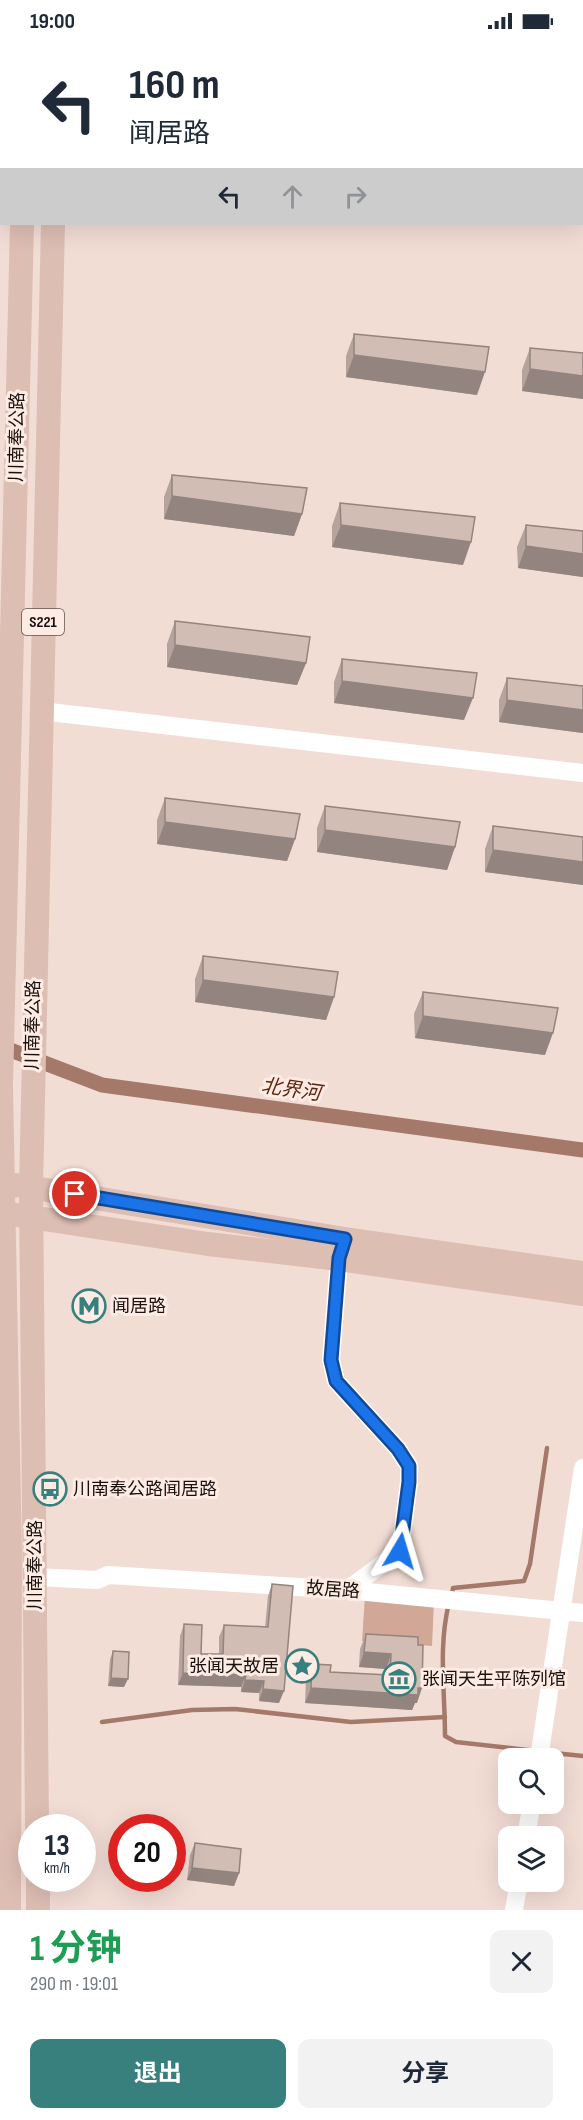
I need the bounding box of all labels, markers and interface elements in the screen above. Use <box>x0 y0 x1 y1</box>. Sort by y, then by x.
text: 19:00 <box>30 8 75 35</box>
text: 160 m <box>129 60 220 111</box>
icon: left <box>30 66 108 144</box>
text: 闻居路 <box>129 118 210 150</box>
icon: left <box>213 180 246 213</box>
icon: ahead <box>276 180 309 213</box>
icon: right <box>339 180 372 213</box>
street label: 川南奉公路 <box>6 392 28 482</box>
road number: S221 <box>22 609 64 635</box>
street label: 川南奉公路 <box>22 980 44 1070</box>
water label: 北界河 <box>260 1074 326 1107</box>
pin <box>49 1168 100 1219</box>
icon: arrive <box>58 1177 91 1210</box>
metro station icon: 闻居路 <box>71 1288 107 1324</box>
place label: 闻居路 <box>112 1296 166 1317</box>
bus stop icon: 川南奉公路闻居路 <box>32 1471 68 1507</box>
place label: 川南奉公路闻居路 <box>73 1479 217 1500</box>
position arrow <box>368 1519 432 1583</box>
street label: 川南奉公路 <box>25 1520 46 1610</box>
street label: 故居路 <box>305 1578 361 1602</box>
place icon: 张闻天故居 <box>284 1648 320 1684</box>
place label: 张闻天故居 <box>189 1656 279 1677</box>
museum icon: 张闻天生平陈列馆 <box>381 1661 417 1697</box>
place label: 张闻天生平陈列馆 <box>422 1669 566 1690</box>
map controls <box>498 1748 564 1892</box>
button: search <box>498 1748 564 1814</box>
speed limit sign: 20 <box>108 1814 186 1892</box>
button: layers <box>498 1826 564 1892</box>
text: 13 <box>44 1828 70 1864</box>
text: km/h <box>44 1859 70 1878</box>
text: 1 分钟 <box>30 1928 122 1971</box>
button: close <box>490 1930 553 1993</box>
text: 290 m · 19:01 <box>30 1972 118 1996</box>
button: 退出 <box>30 2039 286 2108</box>
button: 分享 <box>298 2039 553 2108</box>

